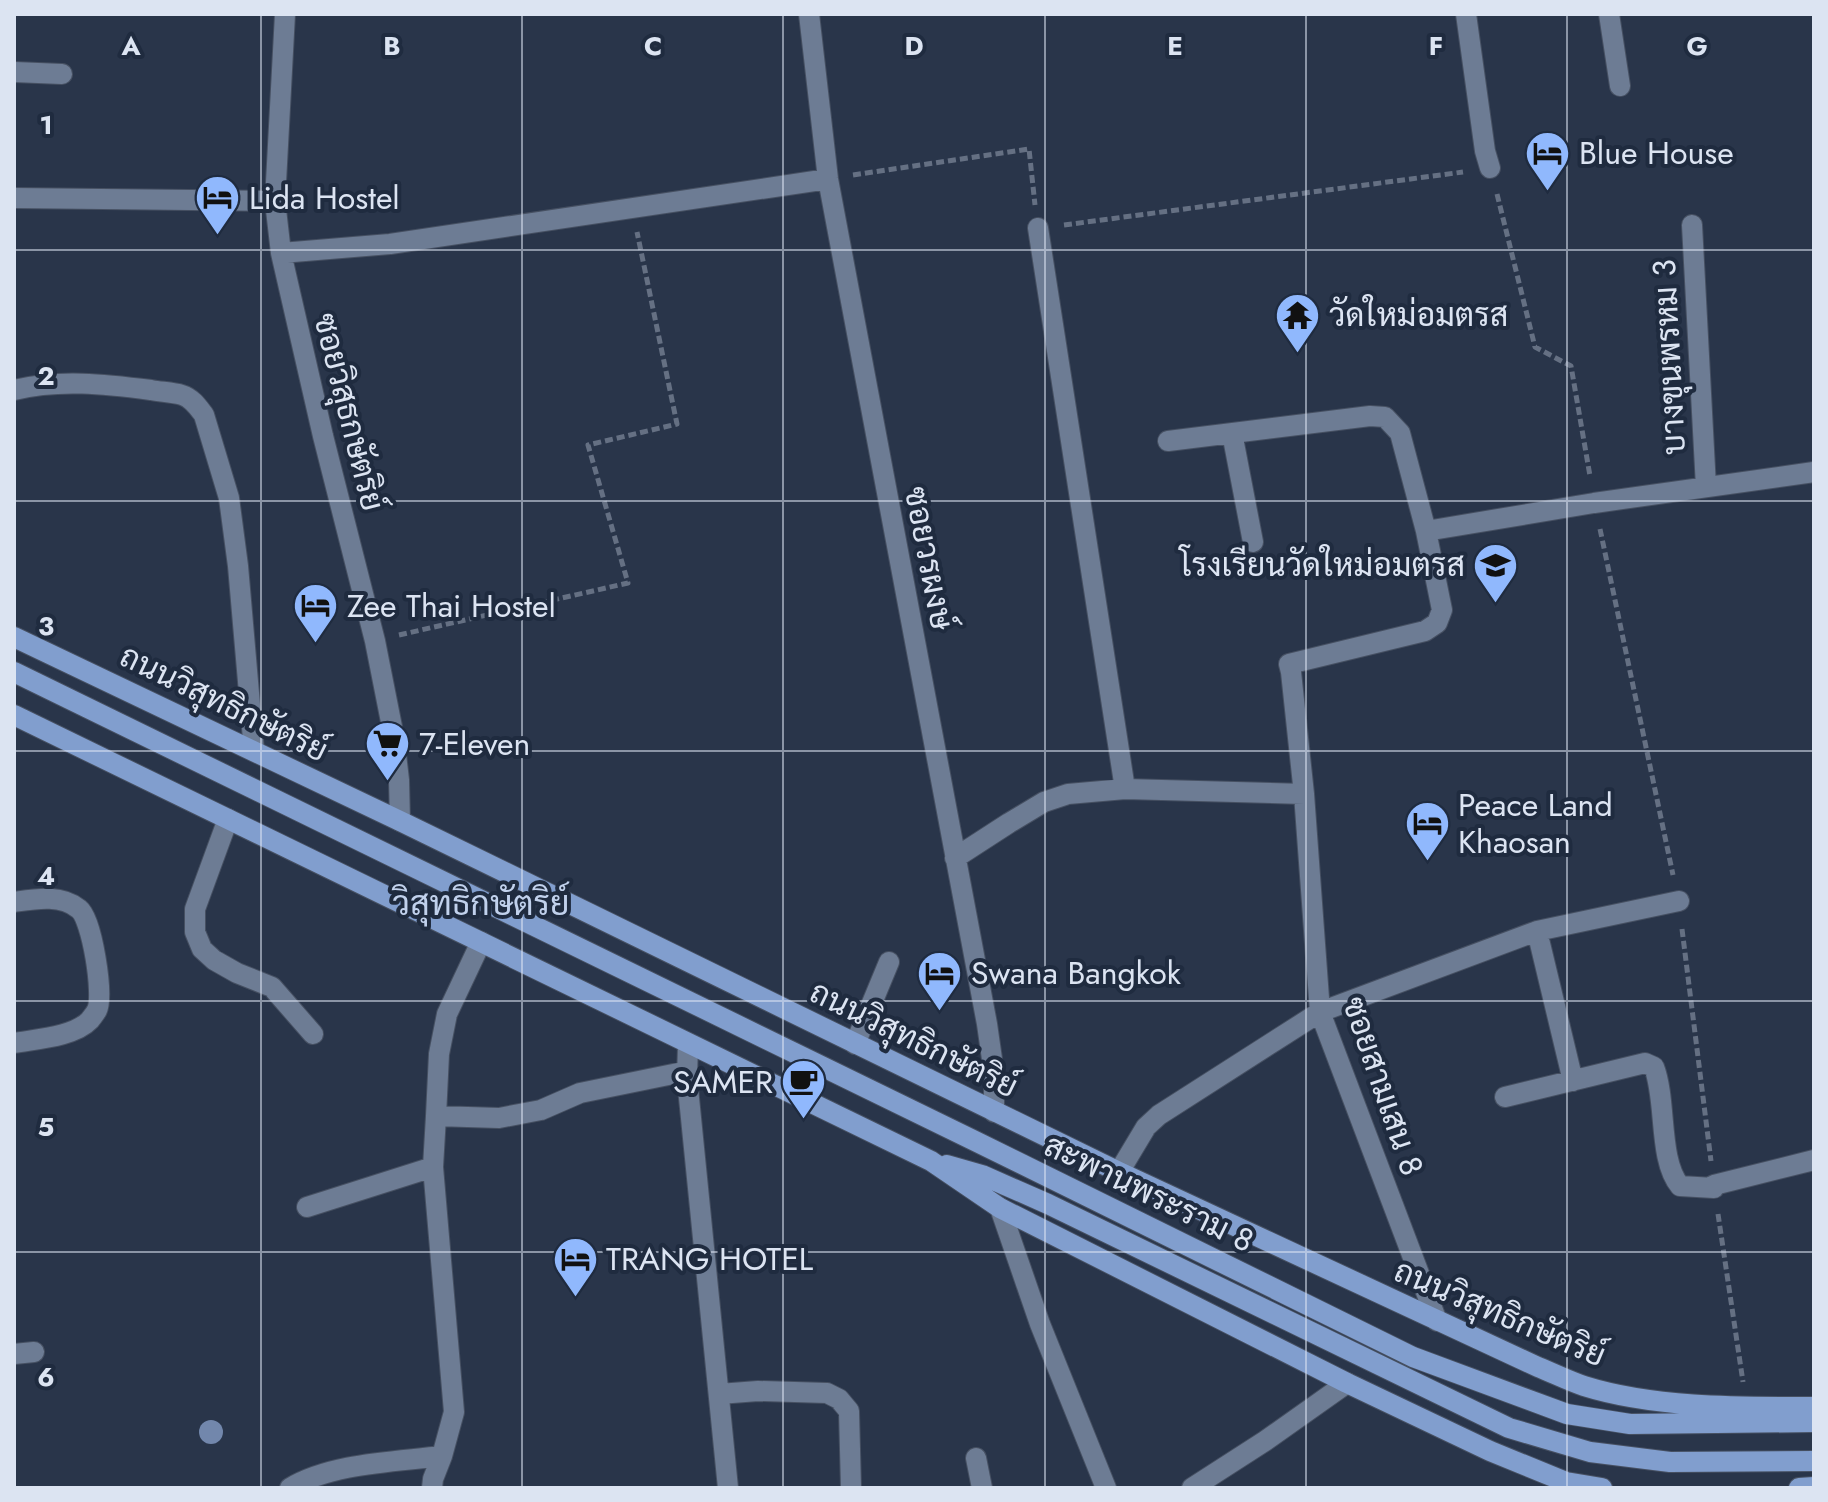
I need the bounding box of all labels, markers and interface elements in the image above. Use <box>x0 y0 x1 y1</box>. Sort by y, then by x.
text: A <box>120 27 141 65</box>
text: B <box>383 27 401 65</box>
text: C <box>644 27 662 65</box>
text: D <box>904 27 924 65</box>
text: E <box>1167 27 1183 65</box>
text: F <box>1429 27 1443 65</box>
text: G <box>1686 27 1708 65</box>
text: 1 <box>39 106 53 144</box>
hotel icon: Blue House <box>1524 129 1572 192</box>
place label: Blue House <box>1579 130 1734 176</box>
hotel icon: Lida Hostel <box>194 174 242 237</box>
place label: Lida Hostel <box>249 175 400 221</box>
street label: บางขุนพรหม 3 <box>1641 258 1697 456</box>
temple icon: วัดใหม่อมตรส <box>1274 291 1322 354</box>
place label: วัดใหม่อมตรส <box>1329 292 1508 338</box>
street label: ซอยวิสุธกษัตริย์ <box>302 308 396 516</box>
text: 2 <box>37 357 55 395</box>
street label: ซอยวรผงษ์ <box>893 483 965 634</box>
school or university icon: โรงเรียนวัดใหม่อมตรส <box>1472 541 1520 604</box>
place label: โรงเรียนวัดใหม่อมตรส <box>1177 542 1465 588</box>
hotel icon: Zee Thai Hostel <box>292 582 340 645</box>
place label: Zee Thai Hostel <box>347 583 556 629</box>
text: 3 <box>38 607 54 645</box>
street label: ถนนวิสุทธิกษัตริย์ <box>112 633 336 773</box>
supermarket icon: 7-Eleven <box>364 720 412 783</box>
place label: 7-Eleven <box>419 721 530 767</box>
place label: Peace Land Khaosan <box>1458 782 1613 865</box>
hotel icon: Peace Land Khaosan <box>1403 799 1451 862</box>
text: 4 <box>37 857 55 895</box>
district label: วิสุทธิกษัตริย์ <box>392 879 570 928</box>
hotel icon: Swana Bangkok <box>916 949 964 1012</box>
place label: Swana Bangkok <box>971 950 1182 996</box>
street label: ถนนวิสุทธิกษัตริย์ <box>802 969 1026 1109</box>
street label: ซอยสามเสน 8 <box>1331 990 1435 1182</box>
cafe icon: SAMER <box>780 1058 828 1121</box>
place label: SAMER <box>673 1059 773 1105</box>
text: 5 <box>38 1108 54 1146</box>
street label: สะพานพระราม 8 <box>1036 1122 1262 1264</box>
hotel icon: TRANG HOTEL <box>551 1235 599 1298</box>
place label: TRANG HOTEL <box>606 1236 814 1282</box>
street label: ถนนวิสุทธิกษัตริย์ <box>1387 1248 1613 1378</box>
text: 6 <box>37 1358 55 1396</box>

